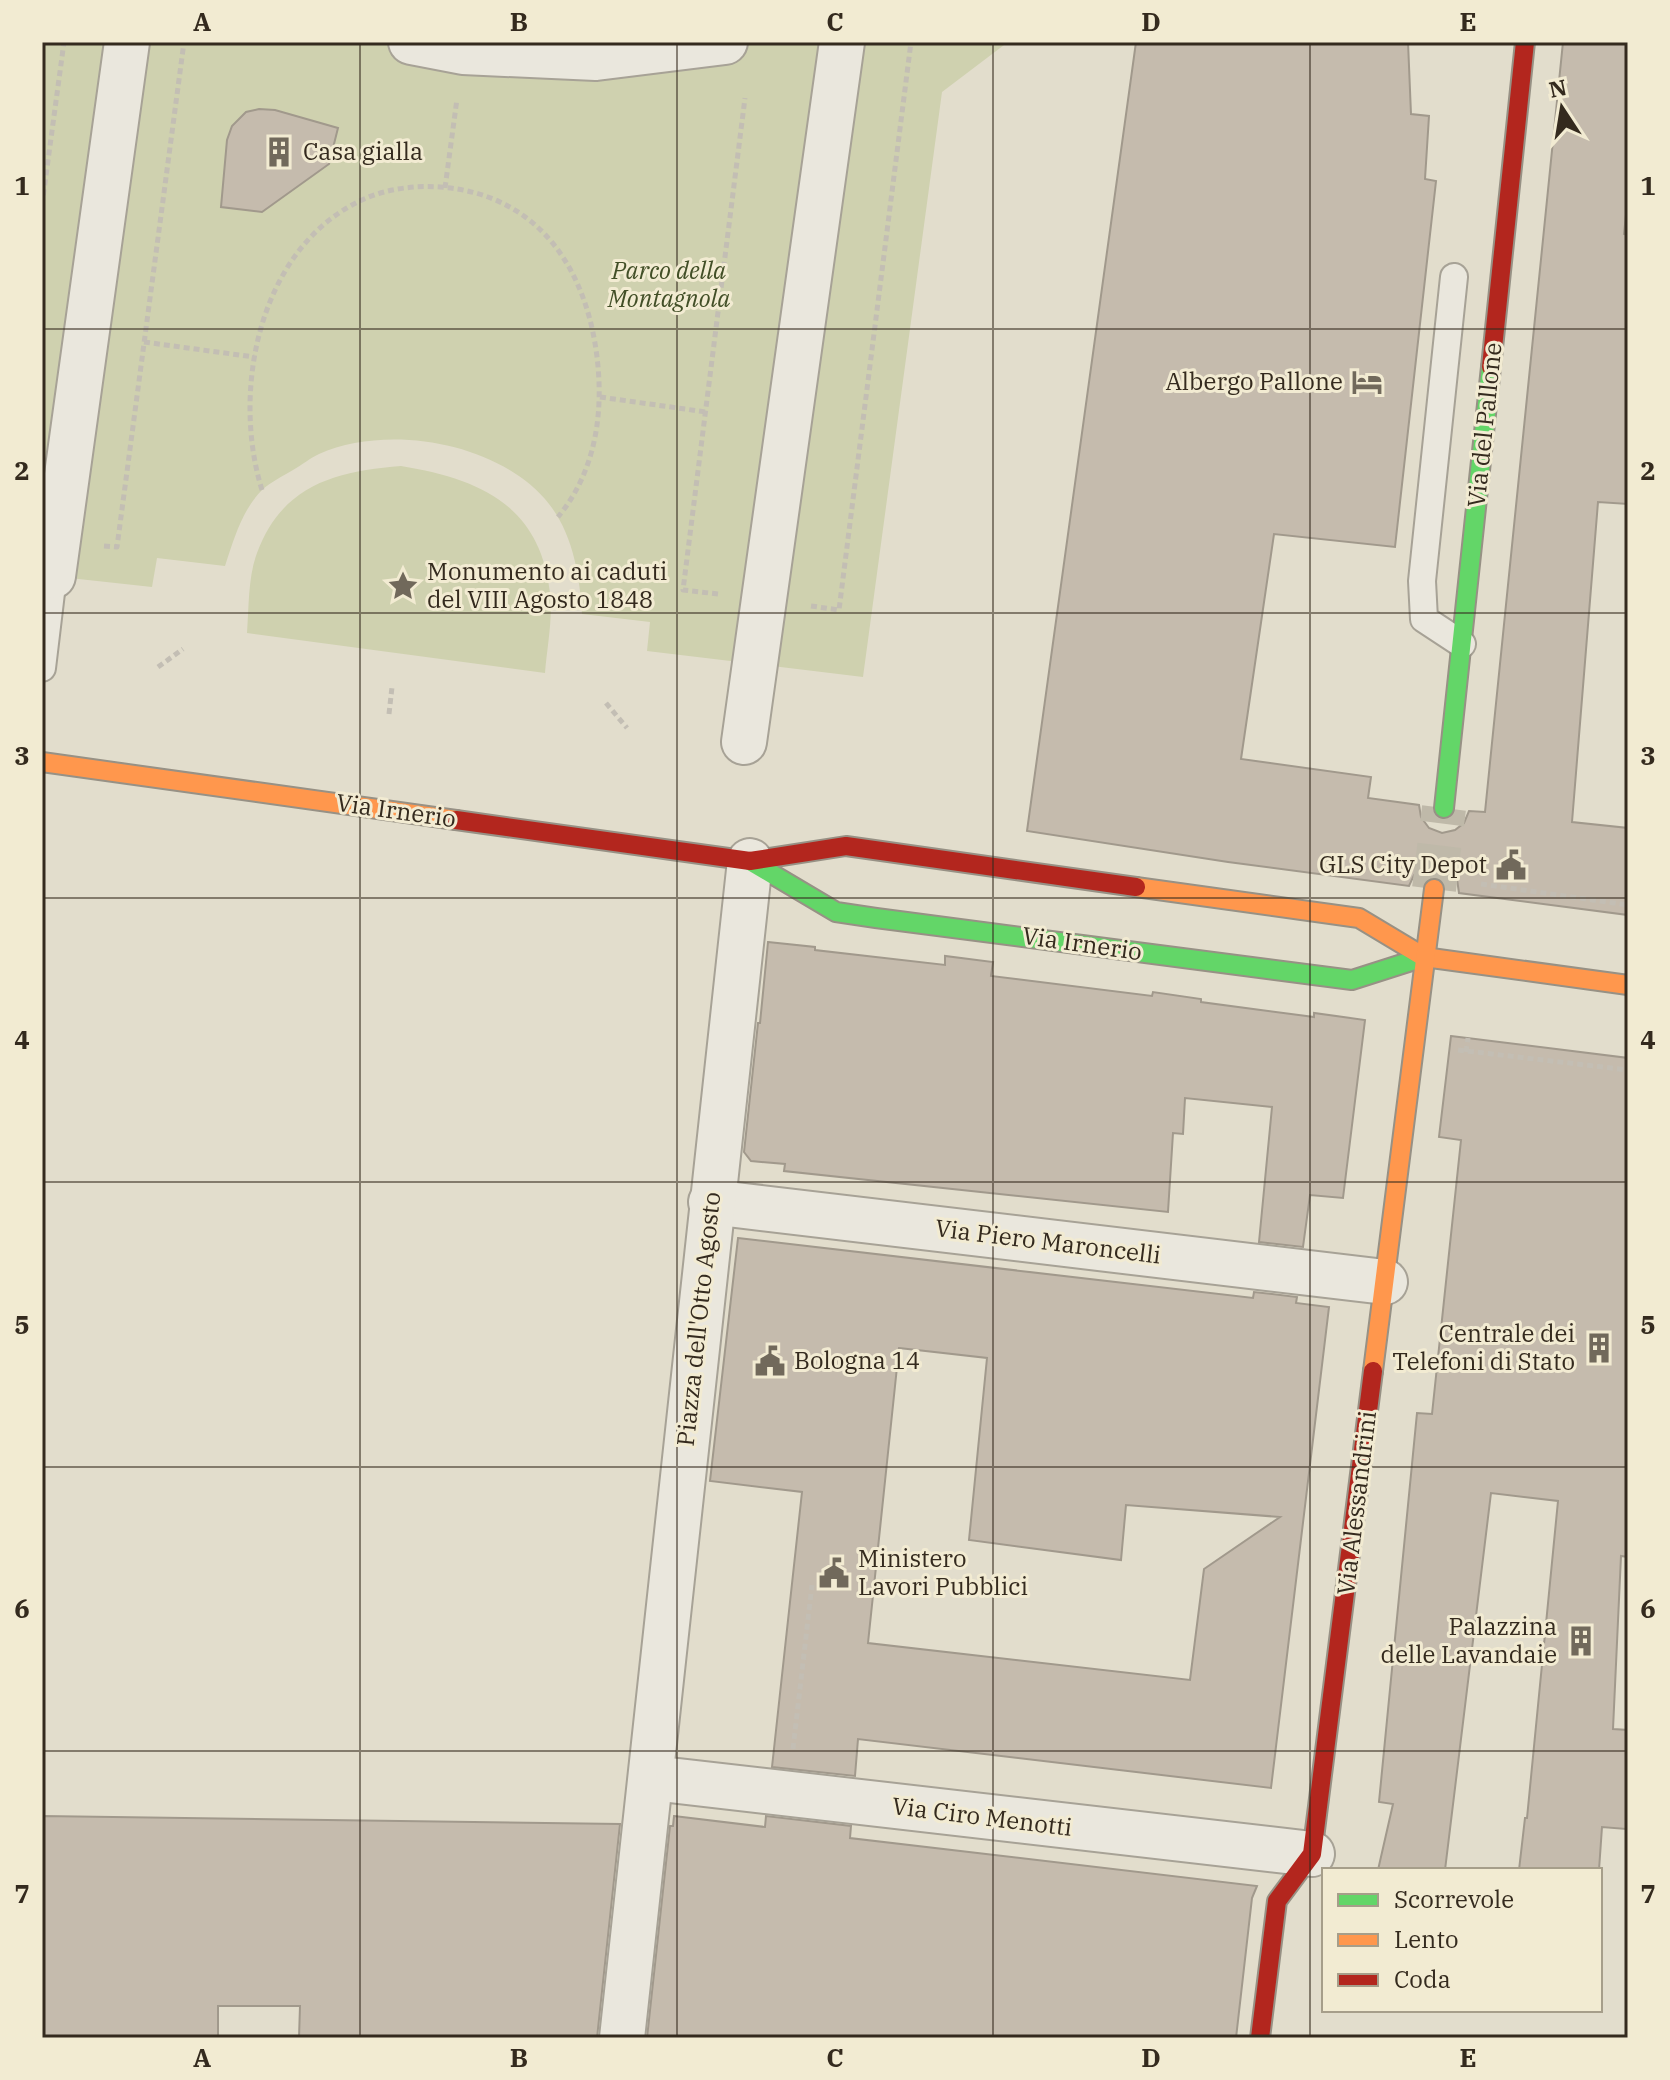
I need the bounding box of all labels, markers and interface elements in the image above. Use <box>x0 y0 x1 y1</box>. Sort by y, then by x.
text: A <box>193 4 211 38</box>
text: B <box>510 4 528 38</box>
text: C <box>826 4 844 38</box>
text: D <box>1141 4 1161 38</box>
text: E <box>1459 4 1477 38</box>
north arrow <box>1522 68 1602 148</box>
text: N <box>1546 72 1569 104</box>
building icon: Casa gialla <box>262 135 296 169</box>
place label: Casa gialla <box>303 135 423 167</box>
text: 1 <box>14 168 30 202</box>
text: 1 <box>1640 168 1656 202</box>
park label: Parco della Montagnola <box>607 254 730 314</box>
street label: Via del Pallone <box>1459 341 1509 509</box>
place label: Albergo Pallone <box>1166 365 1343 397</box>
hotel icon: Albergo Pallone <box>1350 365 1384 399</box>
text: 2 <box>14 453 30 487</box>
text: 2 <box>1640 453 1656 487</box>
place label: Monumento ai caduti del VIII Agosto 1848 <box>427 555 667 615</box>
place icon: Monumento ai caduti del VIII Agosto 1848 <box>386 569 420 603</box>
text: 3 <box>14 738 30 772</box>
text: 3 <box>1640 738 1656 772</box>
street label: Via Irnerio <box>334 786 458 834</box>
place label: GLS City Depot <box>1319 848 1487 880</box>
public building icon: GLS City Depot <box>1494 848 1528 882</box>
street label: Via Irnerio <box>1020 919 1144 967</box>
text: 4 <box>14 1022 30 1056</box>
text: 4 <box>1640 1022 1656 1056</box>
street label: Piazza dell'Otto Agosto <box>669 1190 727 1448</box>
street label: Via Piero Maroncelli <box>933 1211 1163 1271</box>
text: 5 <box>14 1307 30 1341</box>
text: 5 <box>1640 1307 1656 1341</box>
place label: Centrale dei Telefoni di Stato <box>1392 1317 1575 1377</box>
building icon: Centrale dei Telefoni di Stato <box>1582 1331 1616 1365</box>
public building icon: Bologna 14 <box>753 1344 787 1378</box>
place label: Bologna 14 <box>794 1344 920 1376</box>
street label: Via Alessandrini <box>1329 1409 1383 1597</box>
place label: Ministero Lavori Pubblici <box>858 1542 1028 1602</box>
public building icon: Ministero Lavori Pubblici <box>817 1556 851 1590</box>
text: 6 <box>14 1591 30 1625</box>
text: 6 <box>1640 1591 1656 1625</box>
place label: Palazzina delle Lavandaie <box>1381 1610 1557 1670</box>
building icon: Palazzina delle Lavandaie <box>1564 1624 1598 1658</box>
street label: Via Ciro Menotti <box>890 1789 1074 1843</box>
legend <box>1322 1868 1602 2012</box>
text: 7 <box>14 1876 30 1910</box>
text: 7 <box>1640 1876 1656 1910</box>
text: Scorrevole <box>1394 1883 1514 1915</box>
text: Lento <box>1394 1923 1458 1955</box>
text: Coda <box>1394 1963 1451 1995</box>
text: A <box>193 2040 211 2074</box>
text: B <box>510 2040 528 2074</box>
text: C <box>826 2040 844 2074</box>
text: D <box>1141 2040 1161 2074</box>
text: E <box>1459 2040 1477 2074</box>

